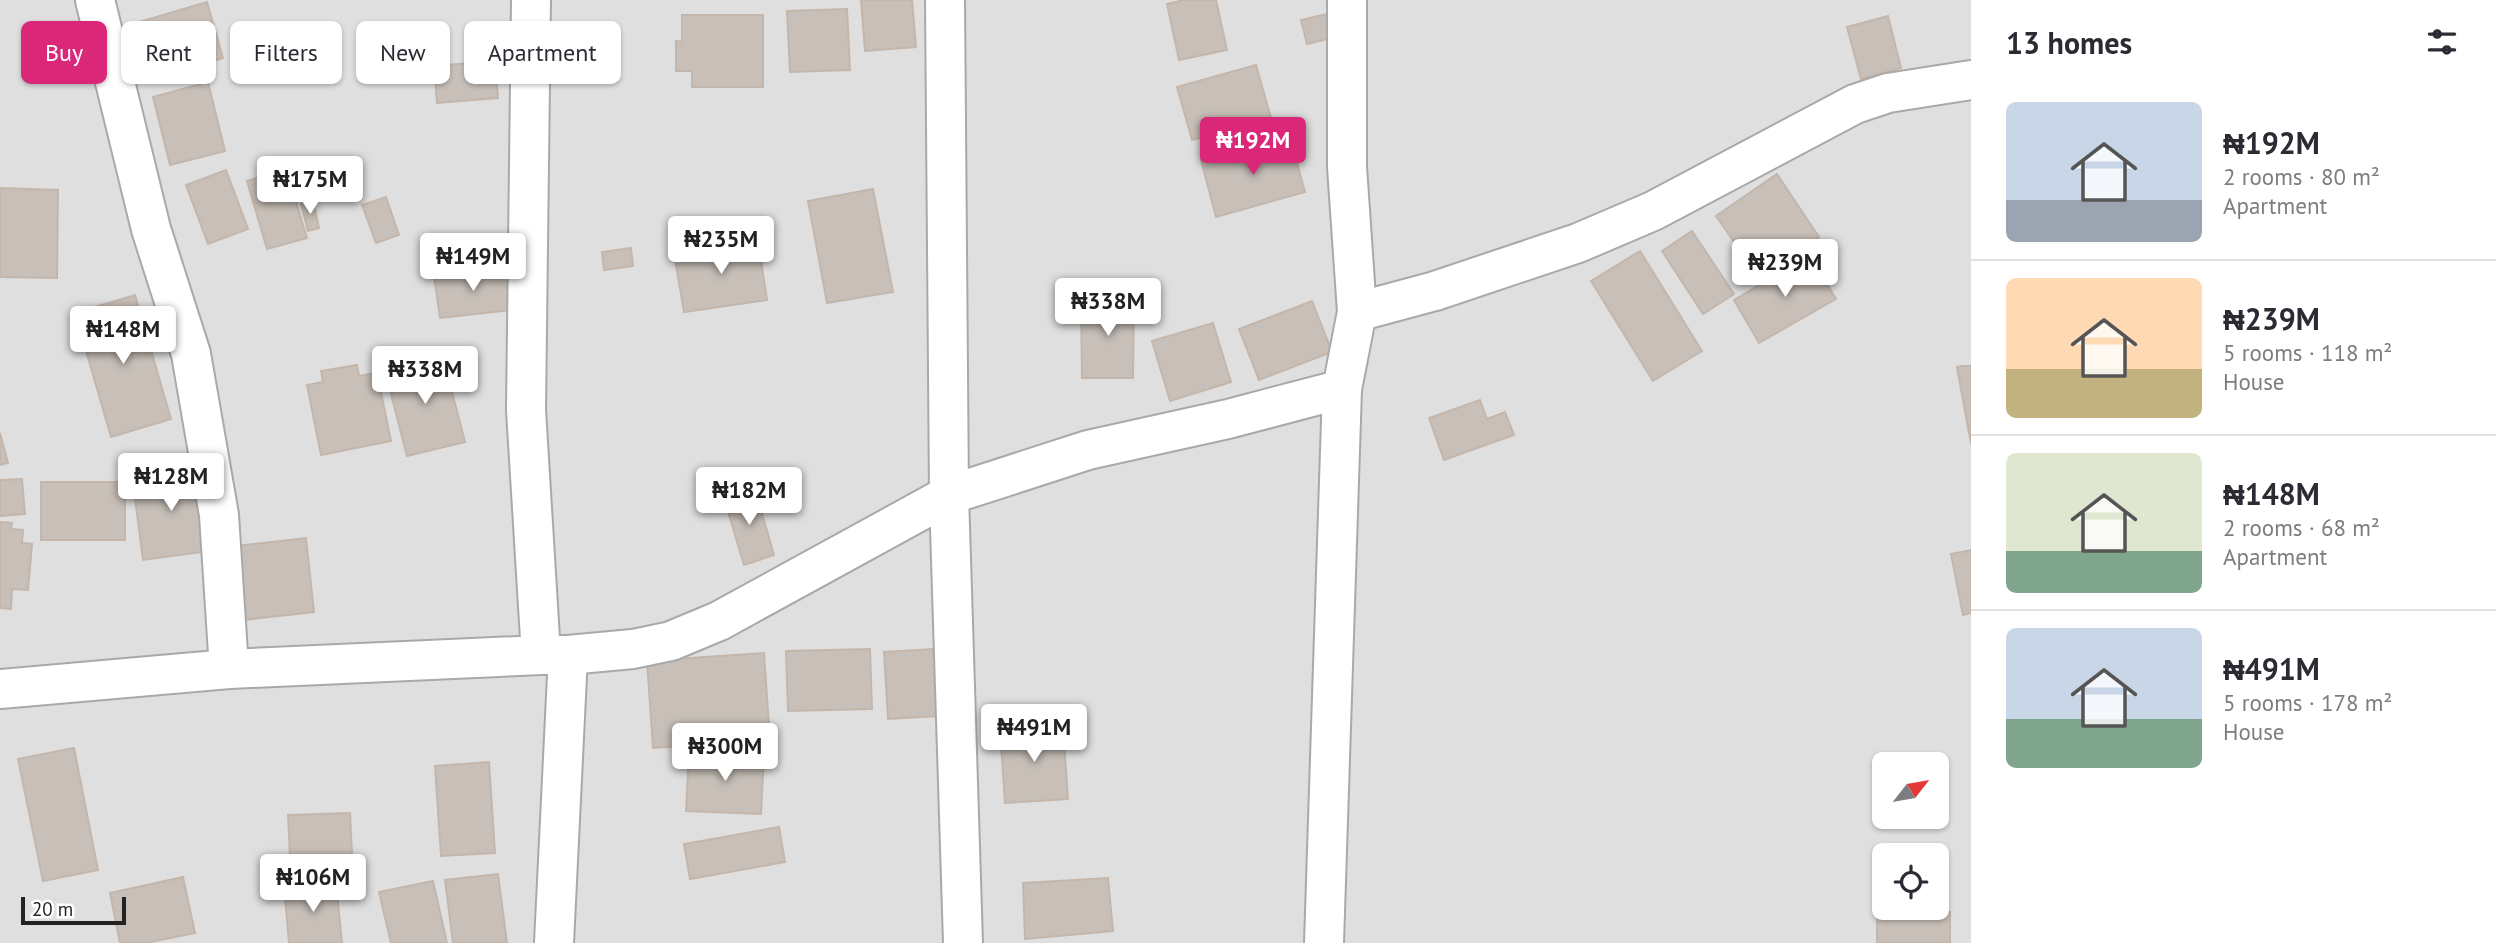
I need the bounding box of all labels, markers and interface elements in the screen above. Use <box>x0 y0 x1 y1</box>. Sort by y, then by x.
chip: Buy <box>21 21 107 84</box>
chip: Rent <box>121 21 216 84</box>
chip: Filters <box>230 21 342 84</box>
chip: New <box>356 21 450 84</box>
chip: Apartment <box>464 21 621 84</box>
text: 13 homes <box>2006 23 2132 62</box>
icon: filters <box>2423 23 2461 61</box>
pin: ₦192M <box>1204 118 1302 177</box>
text: ₦192M <box>2223 123 2320 162</box>
text: ₦192M <box>1216 125 1290 154</box>
icon: home <box>2062 130 2146 214</box>
pin: ₦175M <box>261 156 359 216</box>
text: 2 rooms · 80 m² <box>2223 162 2380 191</box>
text: ₦175M <box>273 164 347 193</box>
text: Apartment <box>2223 191 2327 220</box>
pin: ₦235M <box>672 216 770 276</box>
text: ₦235M <box>684 224 758 253</box>
pin: ₦149M <box>424 233 522 293</box>
pin: ₦239M <box>1736 240 1834 299</box>
text: ₦149M <box>436 241 510 270</box>
text: ₦239M <box>1748 247 1822 276</box>
pin: ₦338M <box>1059 278 1157 338</box>
text: ₦338M <box>1071 286 1145 315</box>
text: ₦239M <box>2223 299 2320 338</box>
pin: ₦148M <box>74 306 172 366</box>
icon: home <box>2062 306 2146 390</box>
text: ₦148M <box>86 314 160 343</box>
text: 5 rooms · 118 m² <box>2223 338 2392 367</box>
pin: ₦338M <box>376 346 474 406</box>
text: ₦338M <box>388 354 462 383</box>
text: House <box>2223 367 2285 396</box>
pin: ₦128M <box>122 454 220 513</box>
text: ₦128M <box>134 461 208 490</box>
pin: ₦182M <box>700 468 798 527</box>
text: ₦148M <box>2223 474 2320 513</box>
text: ₦182M <box>712 475 786 504</box>
icon: home <box>2062 481 2146 565</box>
text: 2 rooms · 68 m² <box>2223 513 2380 542</box>
text: Apartment <box>2223 542 2327 571</box>
text: ₦491M <box>2223 649 2320 688</box>
icon: home <box>2062 656 2146 740</box>
text: 5 rooms · 178 m² <box>2223 688 2392 717</box>
pin: ₦491M <box>985 704 1083 764</box>
text: ₦491M <box>997 712 1071 741</box>
text: House <box>2223 717 2285 746</box>
pin: ₦300M <box>676 724 774 783</box>
text: ₦300M <box>688 731 762 760</box>
north arrow <box>1872 752 1950 830</box>
map controls <box>1872 752 1949 920</box>
button: locate <box>1872 843 1949 920</box>
pin: ₦106M <box>264 855 362 914</box>
text: ₦106M <box>276 862 350 891</box>
scale bar <box>21 894 126 926</box>
text: 20 m <box>32 897 73 921</box>

